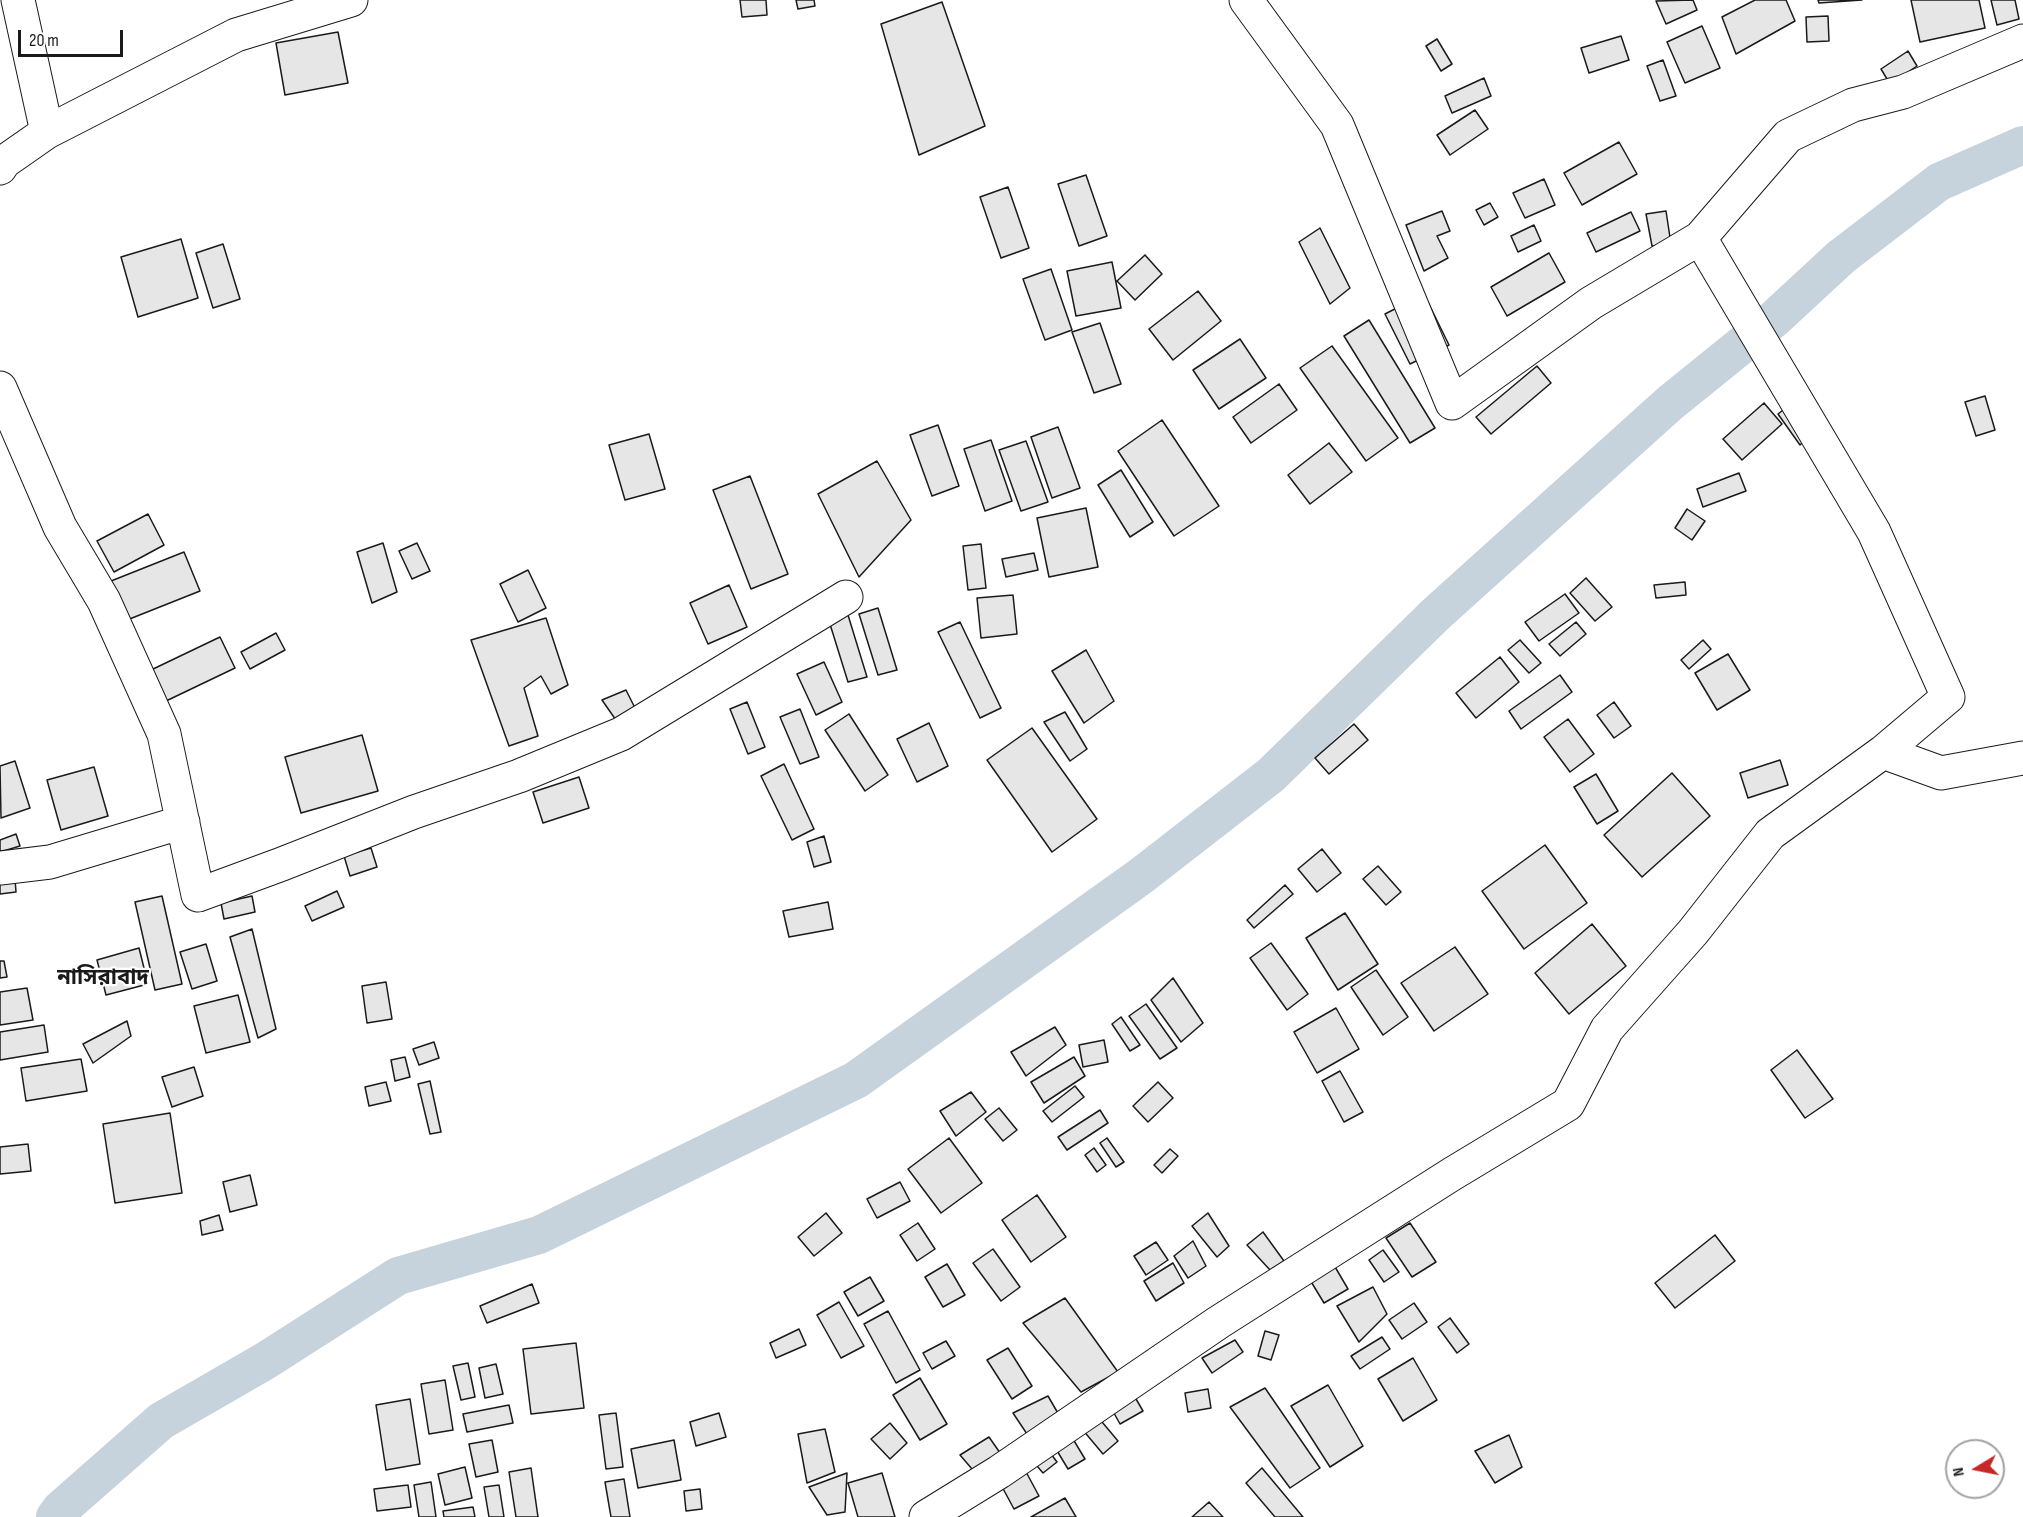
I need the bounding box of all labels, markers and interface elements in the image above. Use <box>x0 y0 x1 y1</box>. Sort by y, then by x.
scale bar <box>21 18 126 56</box>
text: 20 m <box>29 30 59 51</box>
district label: নাসিরাবাদ <box>57 965 149 991</box>
north arrow <box>1945 1439 2005 1499</box>
text: N <box>1949 1466 1969 1478</box>

